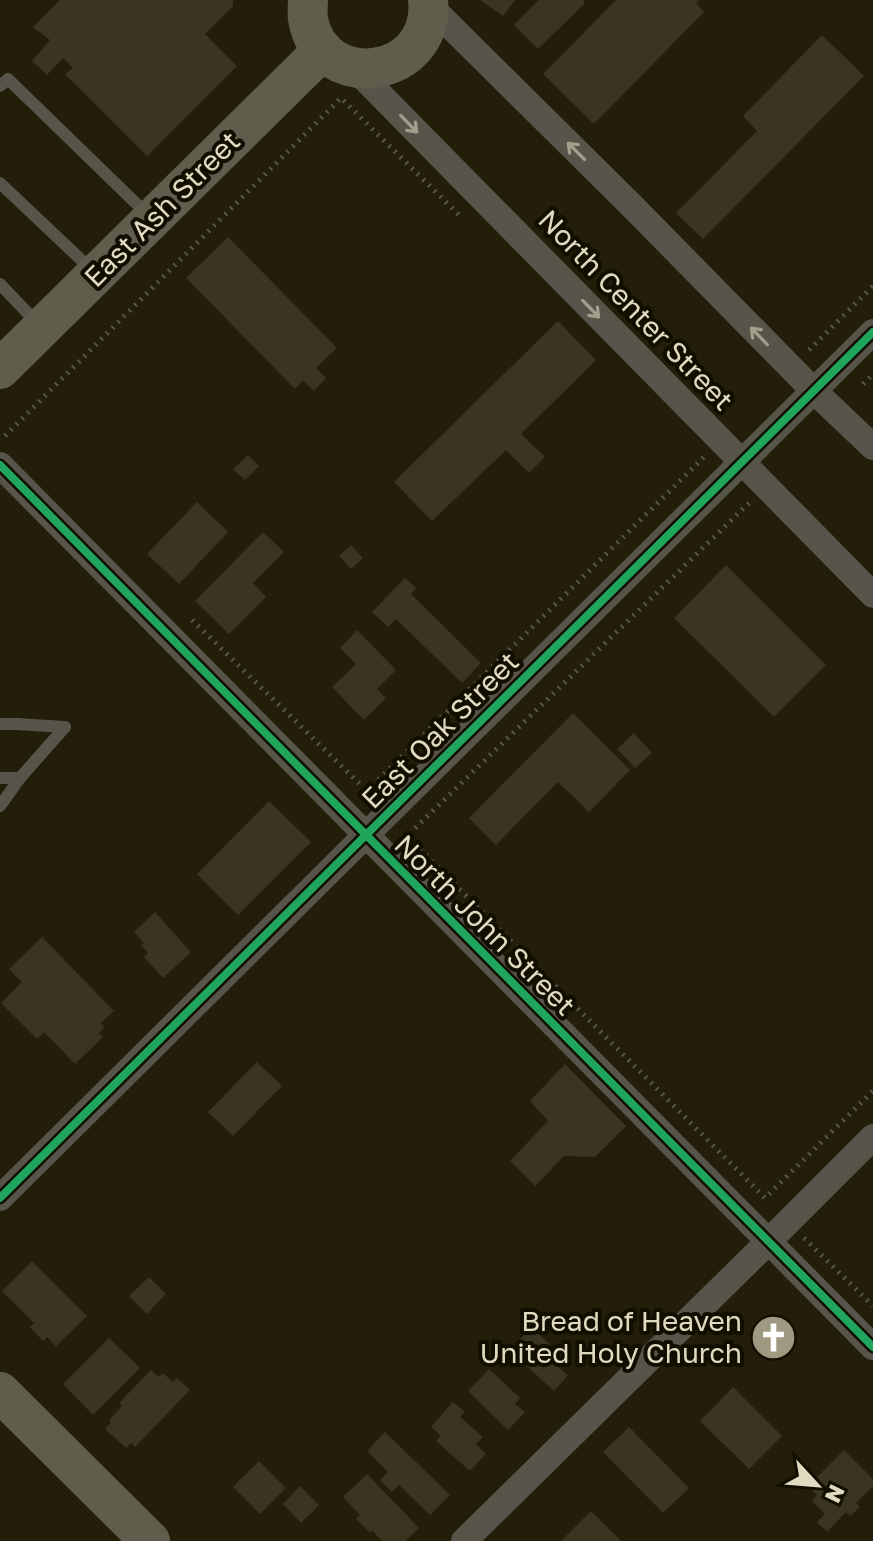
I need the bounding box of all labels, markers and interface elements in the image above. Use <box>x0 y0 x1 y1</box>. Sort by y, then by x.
one-way arrow <box>399 114 418 134</box>
street label: East Ash Street <box>77 124 246 293</box>
one-way arrow <box>567 142 586 161</box>
street label: North Center Street <box>532 203 740 417</box>
one-way arrow <box>581 299 600 319</box>
one-way arrow <box>750 327 769 346</box>
street label: East Oak Street <box>354 644 525 815</box>
street label: North John Street <box>388 828 582 1022</box>
place label: Bread of Heaven United Holy Church <box>480 1304 742 1369</box>
church icon: Bread of Heaven United Holy Church <box>749 1313 797 1361</box>
north arrow <box>777 1445 857 1525</box>
text: N <box>820 1481 851 1507</box>

